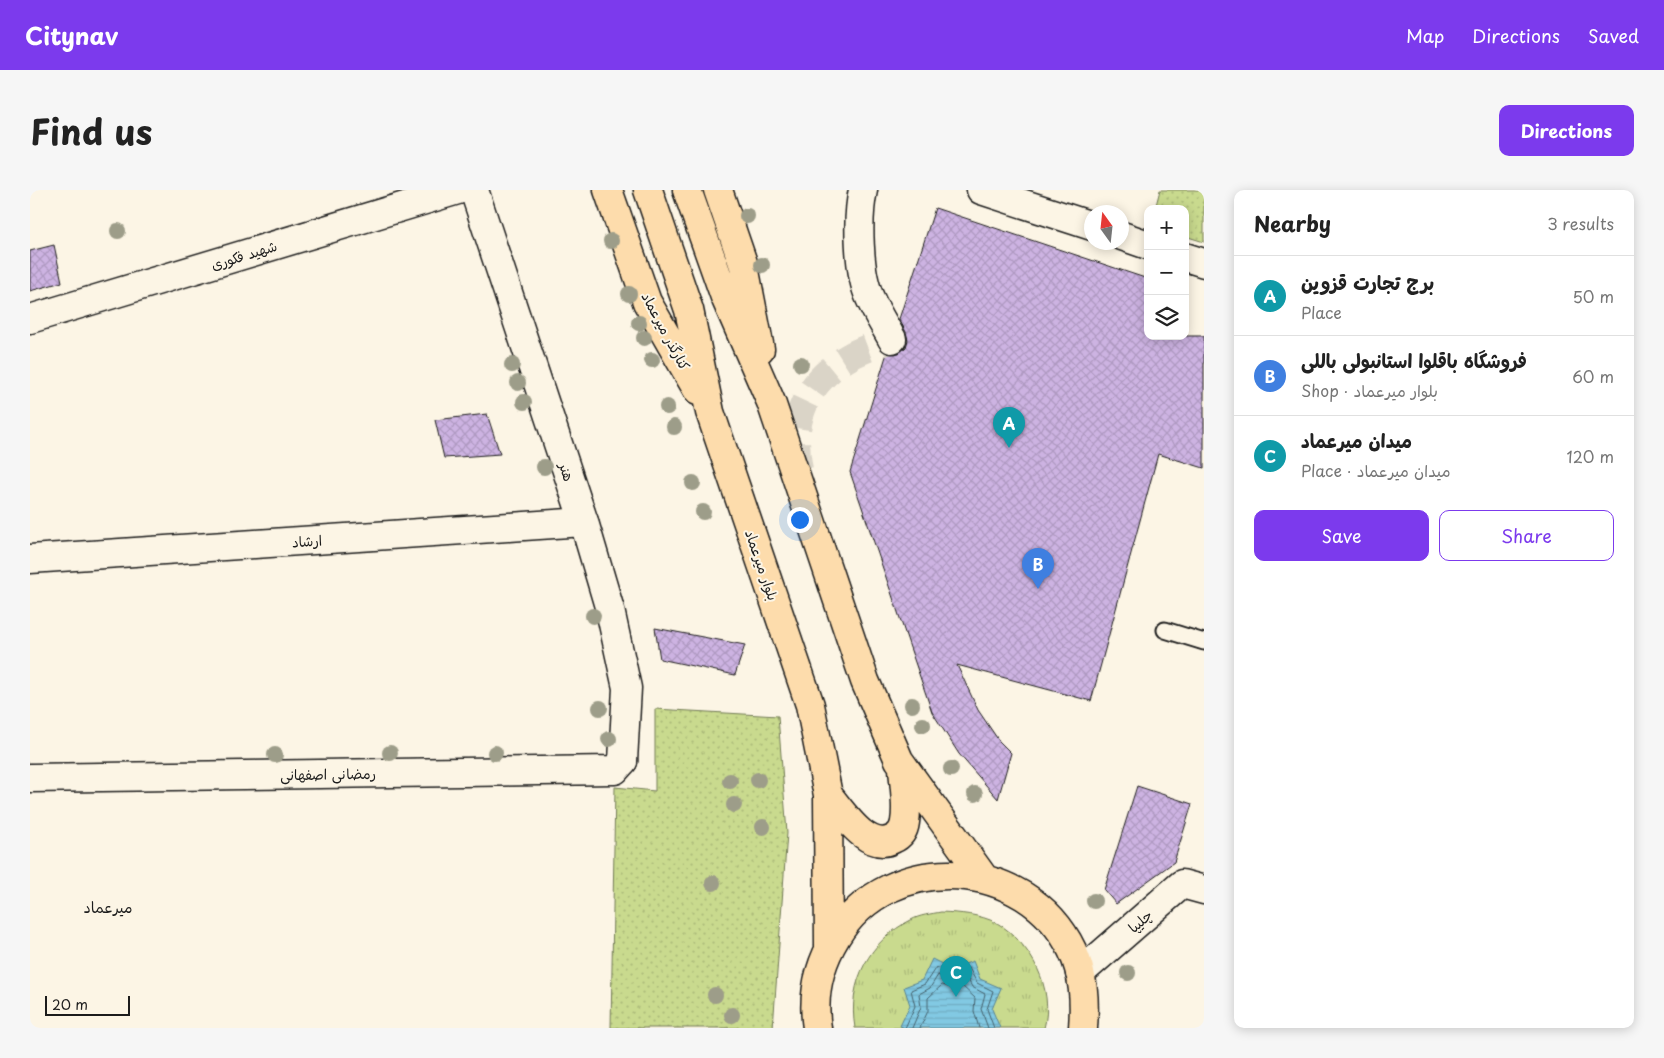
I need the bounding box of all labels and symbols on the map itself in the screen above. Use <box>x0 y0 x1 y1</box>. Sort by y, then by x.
north arrow <box>1084 205 1129 250</box>
street label: شهید فکوری <box>208 235 280 275</box>
street label: کنارگذر میرعماد <box>637 288 695 374</box>
pin: A <box>993 407 1025 448</box>
street label: هنر <box>554 459 580 484</box>
your location <box>787 507 813 533</box>
street label: بلوار میرعماد <box>740 527 784 603</box>
street label: ارشاد <box>291 529 323 553</box>
pin: B <box>1022 548 1054 589</box>
street label: رمضانی اصفهانی <box>280 763 376 785</box>
district label: میرعماد <box>84 895 132 918</box>
street label: چلیپا <box>1123 904 1157 938</box>
pin: C <box>940 956 972 997</box>
scale bar <box>45 993 130 1016</box>

